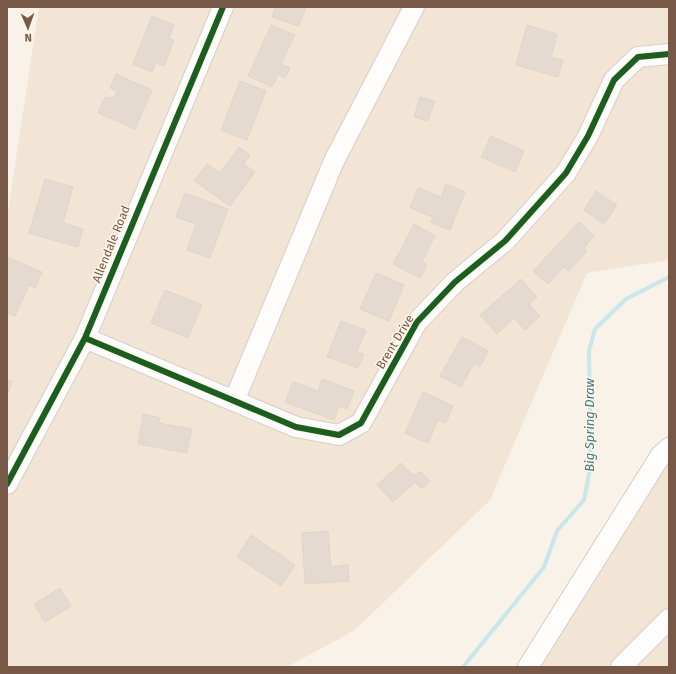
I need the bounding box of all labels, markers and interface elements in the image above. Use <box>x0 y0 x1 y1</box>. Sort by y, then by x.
north arrow <box>8 8 48 48</box>
text: N <box>24 31 32 44</box>
street label: Allendale Road <box>89 203 133 285</box>
street label: Brent Drive <box>373 312 417 372</box>
water label: Big Spring Draw <box>582 378 597 472</box>

